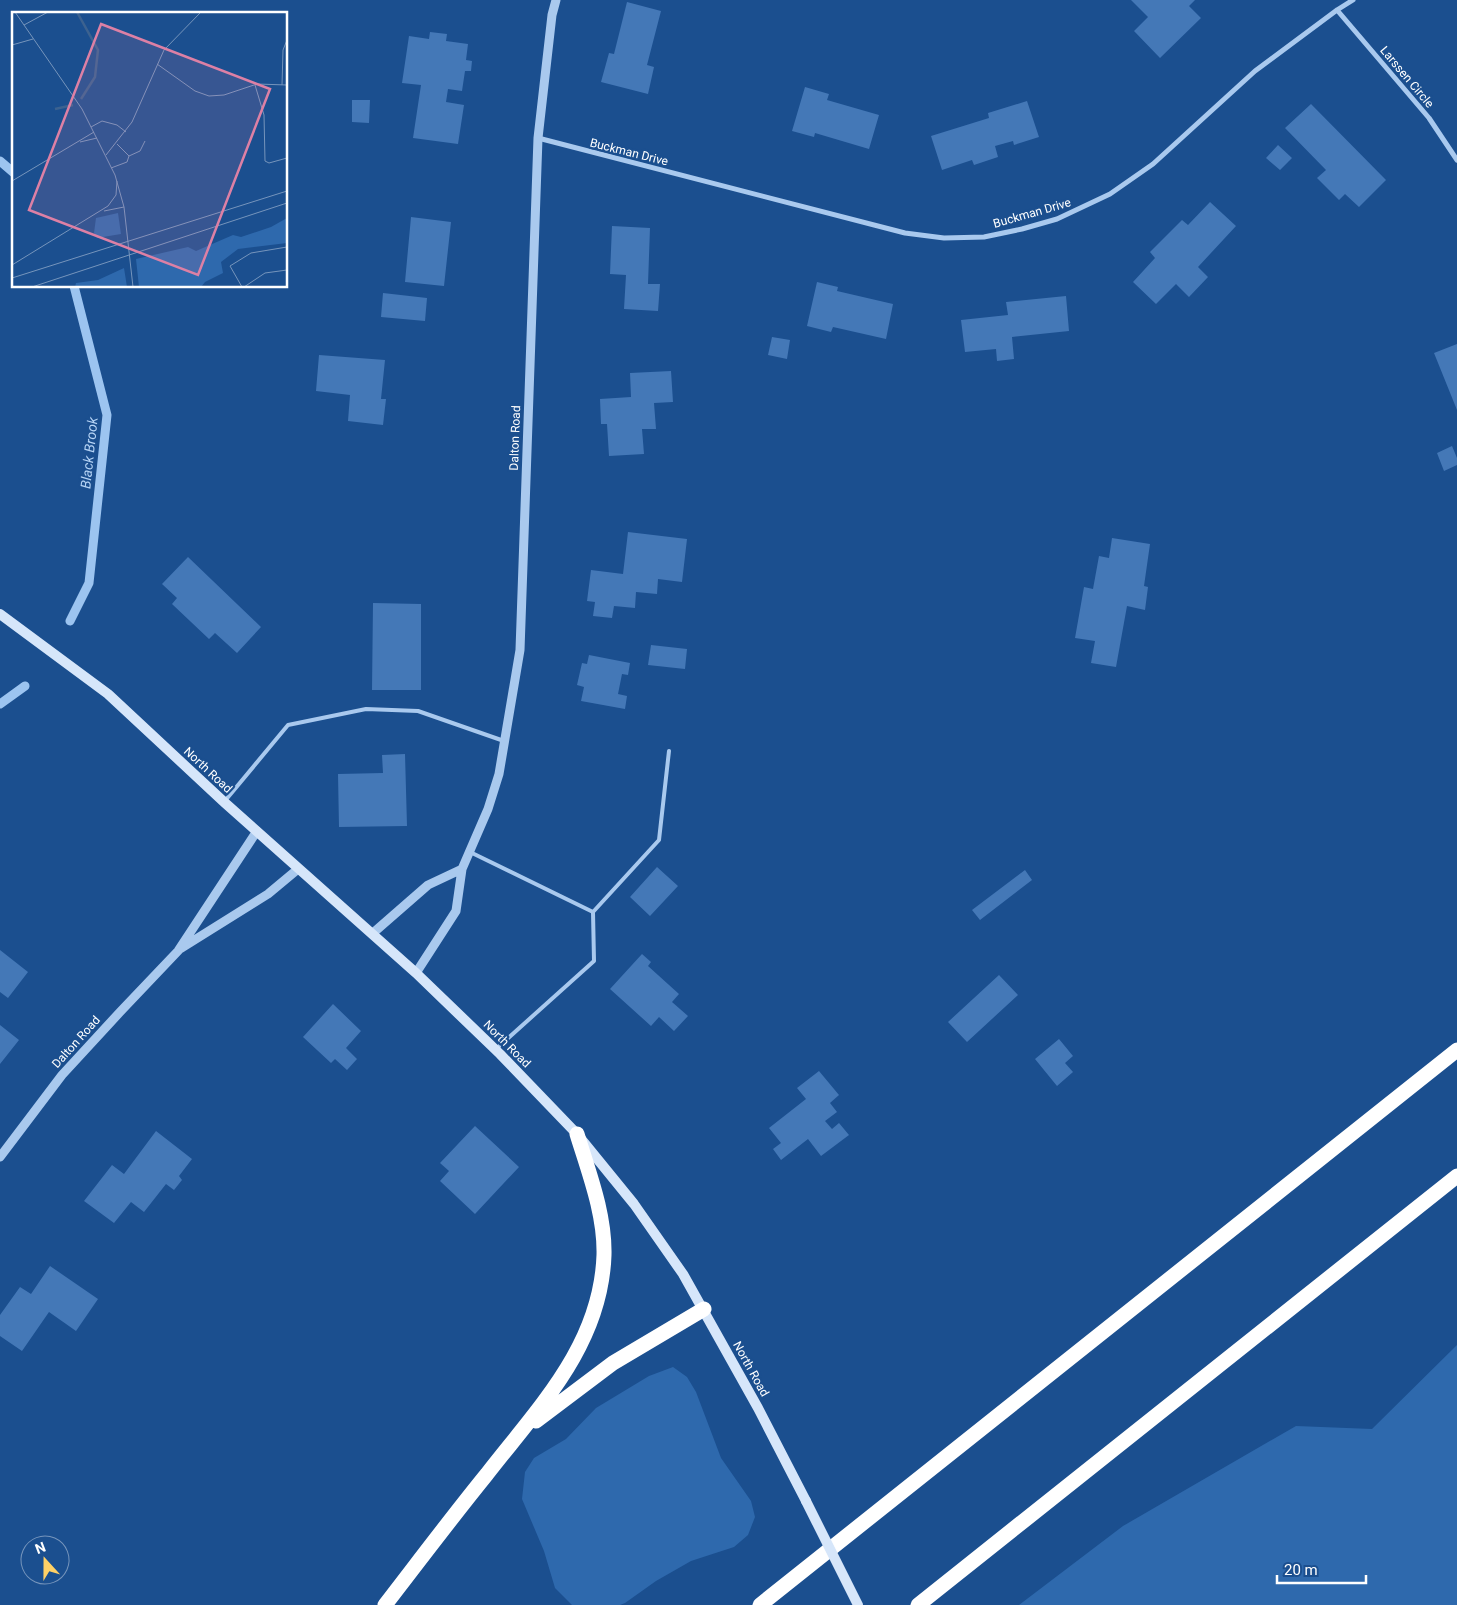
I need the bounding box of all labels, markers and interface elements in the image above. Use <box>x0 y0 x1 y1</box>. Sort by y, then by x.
inset map <box>12 12 288 288</box>
street label: Larssen Circle <box>1377 44 1437 110</box>
street label: Buckman Drive <box>588 136 670 168</box>
street label: Buckman Drive <box>992 195 1072 231</box>
street label: Dalton Road <box>507 405 523 471</box>
water label: Black Brook <box>77 415 101 490</box>
street label: North Road <box>181 744 235 796</box>
street label: Dalton Road <box>49 1013 103 1071</box>
street label: North Road <box>481 1018 533 1070</box>
street label: North Road <box>730 1339 772 1399</box>
north arrow <box>20 1535 70 1585</box>
text: N <box>33 1539 48 1557</box>
scale bar <box>1277 1552 1366 1584</box>
text: 20 m <box>1284 1561 1318 1579</box>

